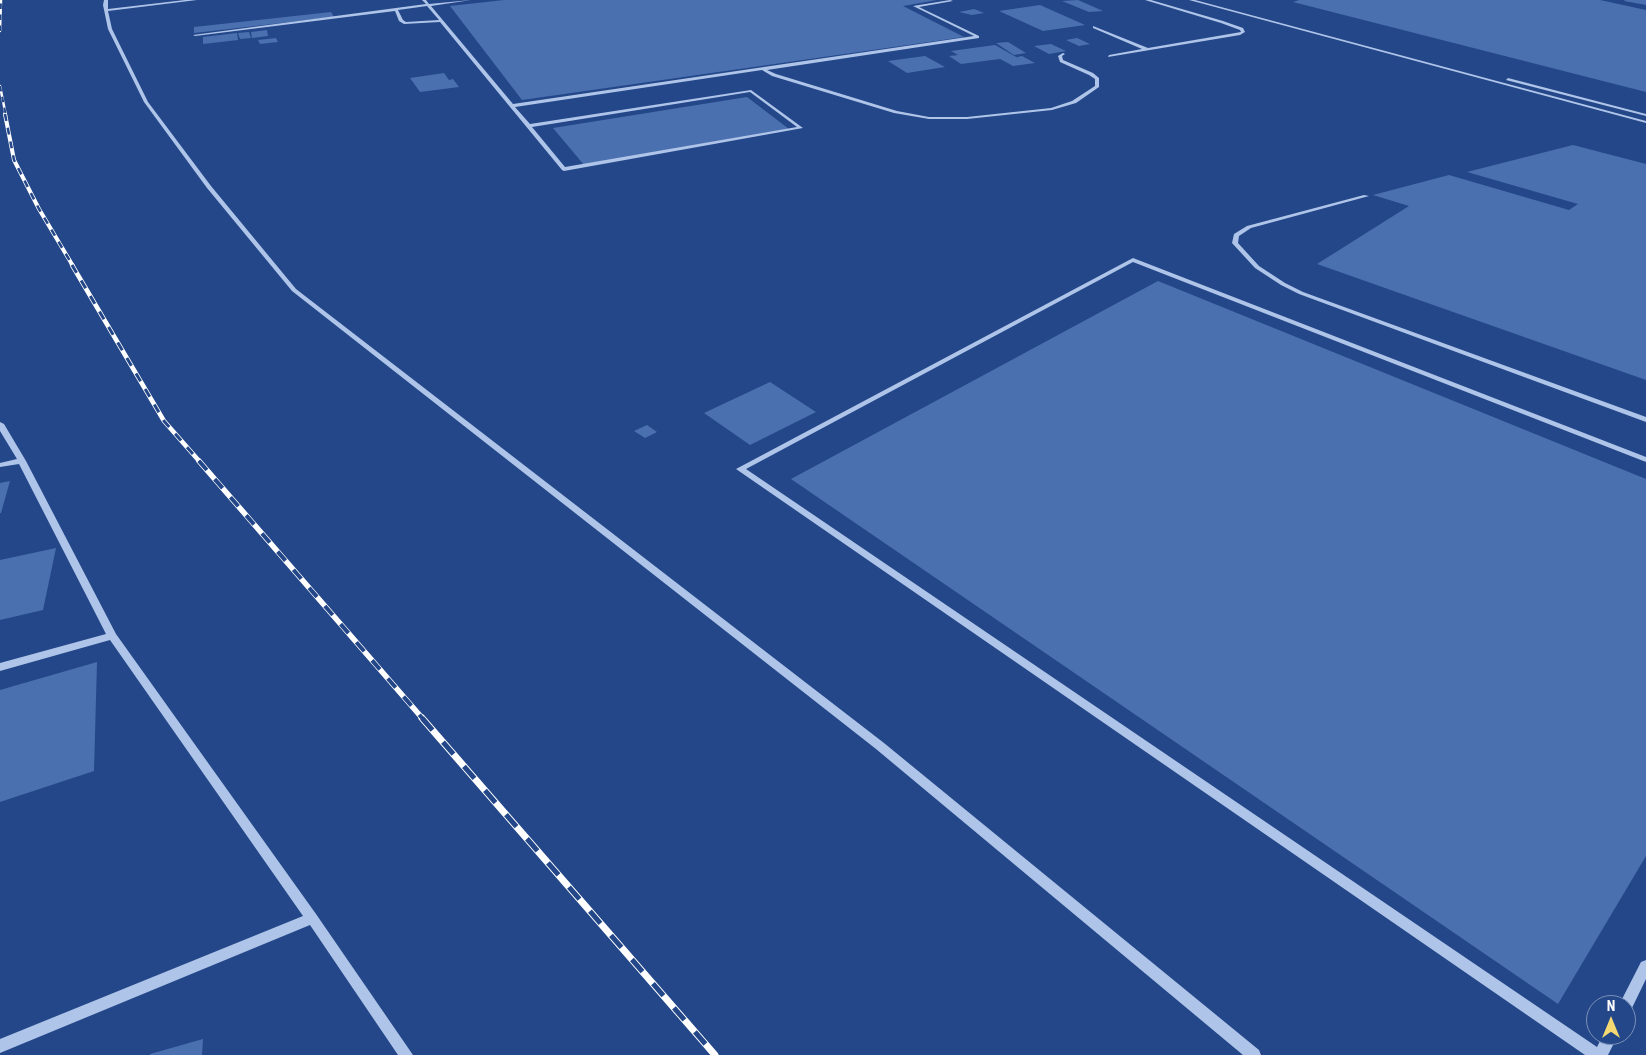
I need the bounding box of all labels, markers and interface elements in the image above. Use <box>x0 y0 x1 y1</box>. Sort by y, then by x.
north arrow <box>1586 995 1636 1045</box>
text: N <box>1607 998 1615 1014</box>

